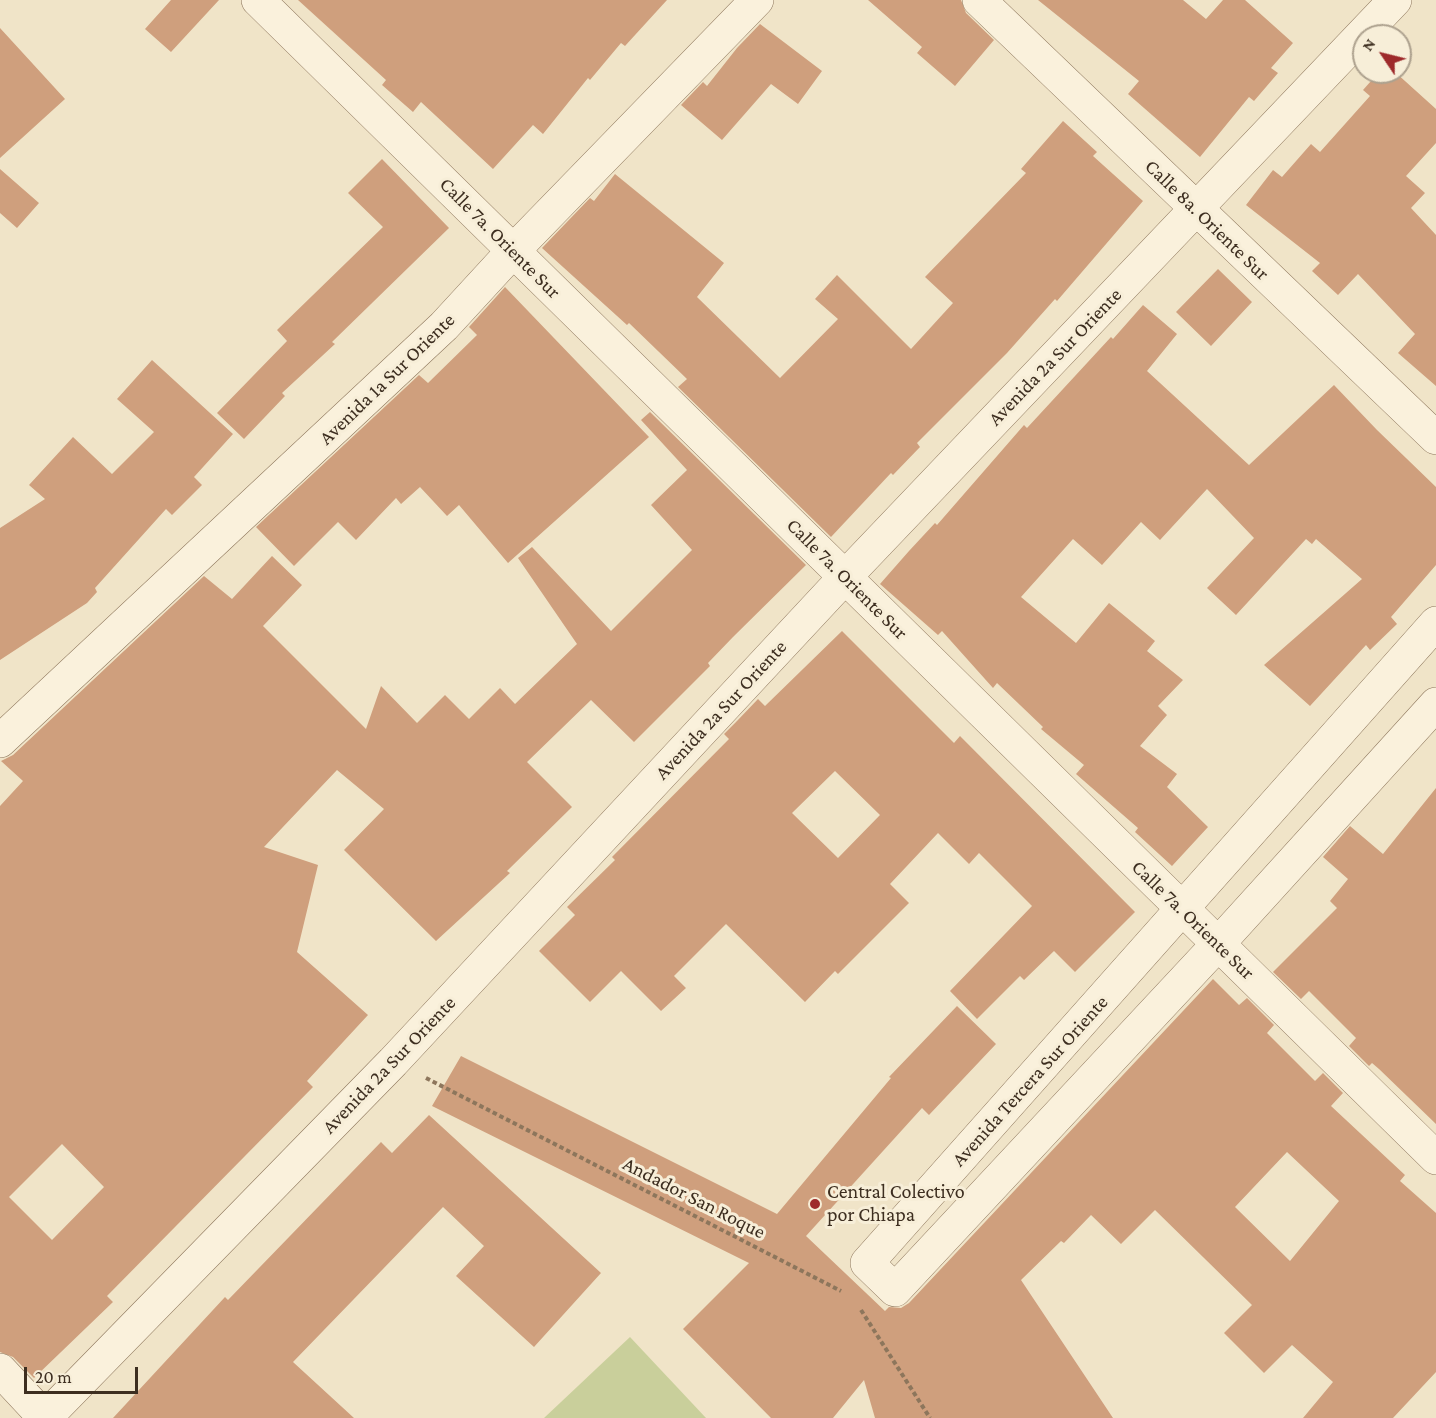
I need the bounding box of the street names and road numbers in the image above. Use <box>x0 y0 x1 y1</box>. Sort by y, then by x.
street label: Calle 8a. Oriente Sur <box>1140 155 1274 285</box>
street label: Calle 7a. Oriente Sur <box>434 172 566 304</box>
street label: Avenida 2a Sur Oriente <box>983 283 1127 431</box>
street label: Avenida 1a Sur Oriente <box>314 308 460 450</box>
street label: Calle 7a. Oriente Sur <box>781 513 913 645</box>
street label: Avenida 2a Sur Oriente <box>650 635 792 785</box>
street label: Calle 7a. Oriente Sur <box>1127 855 1259 985</box>
street label: Avenida 2a Sur Oriente <box>317 991 461 1139</box>
street label: Avenida Tercera Sur Oriente <box>947 991 1113 1171</box>
street label: Andador San Roque <box>619 1152 769 1244</box>

